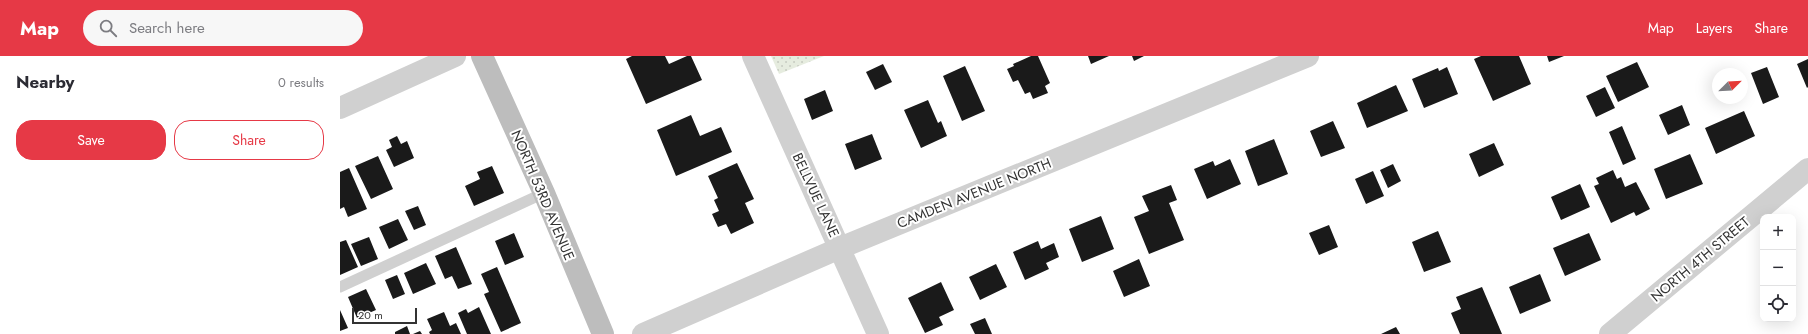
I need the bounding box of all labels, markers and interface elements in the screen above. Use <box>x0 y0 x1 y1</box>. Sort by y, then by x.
search box <box>83 10 363 46</box>
text: Map <box>20 15 59 42</box>
icon: search <box>97 17 119 39</box>
text: Search here <box>129 17 205 39</box>
text: Map <box>1648 18 1674 38</box>
text: Layers <box>1696 18 1732 38</box>
text: Share <box>1754 18 1788 38</box>
north arrow <box>1712 68 1748 104</box>
text: Nearby <box>16 70 74 94</box>
text: 0 results <box>278 73 324 92</box>
button: Save <box>16 120 166 160</box>
button: Share <box>174 120 324 160</box>
street label: NORTH 53RD AVENUE <box>507 127 579 263</box>
street label: BELLVUE LANE <box>788 149 844 241</box>
street label: CAMDEN AVENUE NORTH <box>894 153 1054 233</box>
street label: NORTH 4TH STREET <box>1646 211 1754 306</box>
map controls <box>1760 214 1796 322</box>
button: + <box>1760 214 1796 250</box>
button: − <box>1760 250 1796 286</box>
button: locate <box>1760 286 1796 322</box>
scale bar <box>352 306 417 325</box>
text: 20 m <box>358 307 383 323</box>

